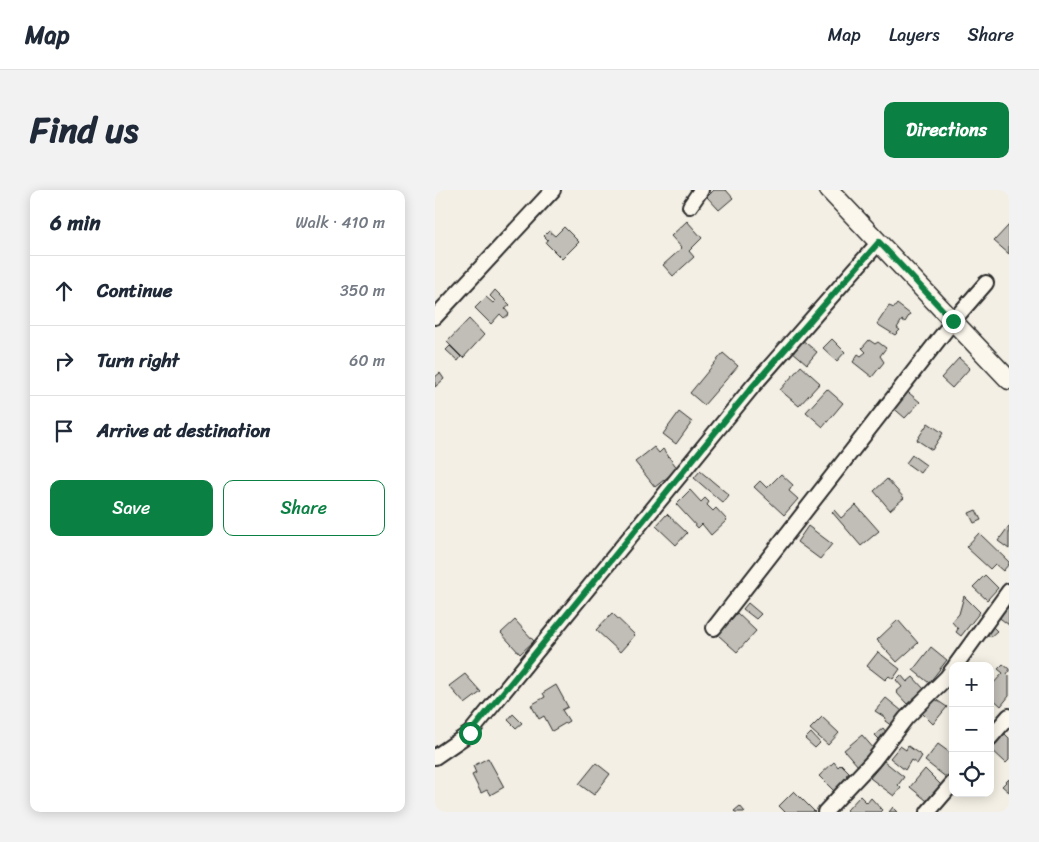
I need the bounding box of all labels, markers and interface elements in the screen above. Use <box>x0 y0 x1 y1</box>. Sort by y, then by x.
text: Map <box>25 14 69 56</box>
text: Map <box>828 19 861 51</box>
text: Layers <box>889 19 940 51</box>
text: Share <box>968 19 1014 51</box>
text: Find us <box>30 99 138 161</box>
button: Directions <box>884 102 1009 158</box>
text: 6 min <box>50 204 101 242</box>
text: Walk · 410 m <box>296 208 385 237</box>
text: Continue <box>97 274 173 307</box>
text: 350 m <box>340 276 385 305</box>
icon: ahead <box>50 277 78 305</box>
route end <box>942 310 965 333</box>
text: Turn right <box>97 344 179 377</box>
text: 60 m <box>349 346 385 375</box>
icon: right <box>50 347 78 375</box>
text: Arrive at destination <box>97 414 270 447</box>
icon: arrive <box>50 417 78 445</box>
button: Save <box>50 480 213 536</box>
button: Share <box>223 480 385 536</box>
map controls <box>949 662 994 797</box>
button: + <box>949 662 994 707</box>
button: − <box>949 707 994 752</box>
route start <box>459 722 482 745</box>
button: locate <box>949 752 994 797</box>

